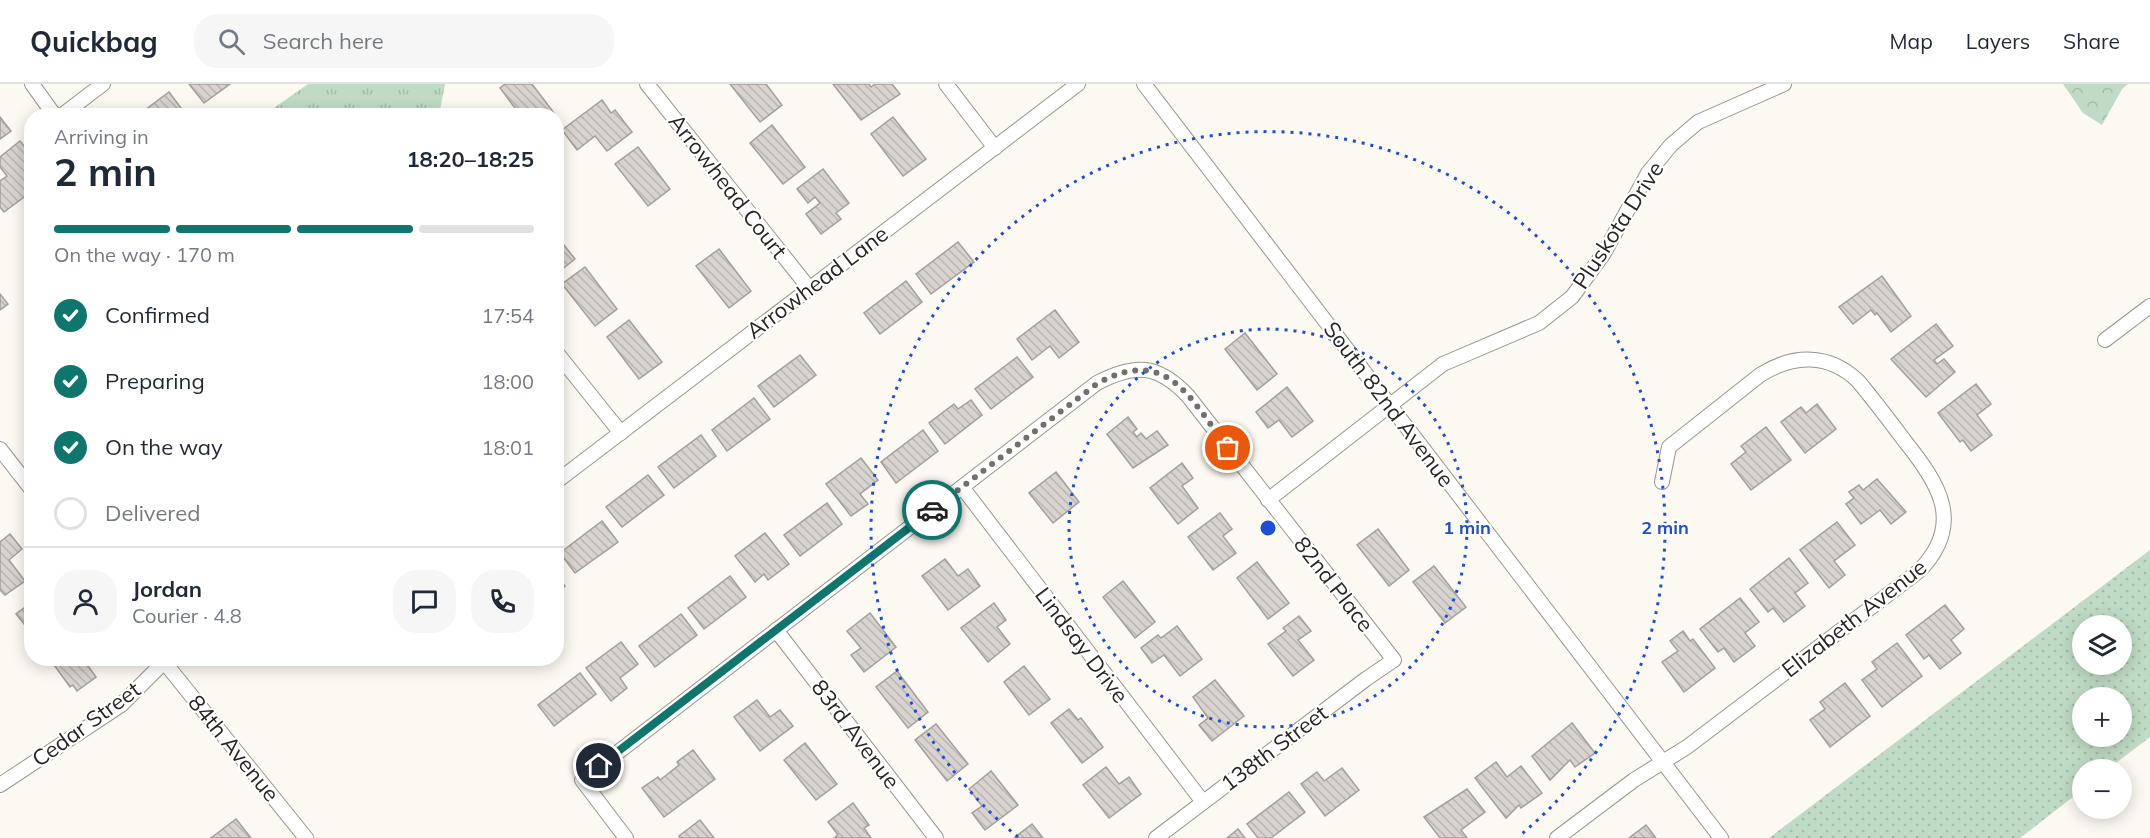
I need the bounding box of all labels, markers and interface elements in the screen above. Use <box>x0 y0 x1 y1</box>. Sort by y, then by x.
search box <box>194 14 614 68</box>
text: Quickbag <box>30 24 158 59</box>
icon: search <box>215 25 248 58</box>
text: Search here <box>263 27 384 55</box>
text: Map <box>1890 28 1933 54</box>
text: Layers <box>1966 28 2030 54</box>
text: Share <box>2063 28 2120 54</box>
street label: Arrowhead Court <box>663 108 793 264</box>
text: Arriving in <box>54 124 149 149</box>
text: 18:20–18:25 <box>406 145 534 173</box>
text: 2 min <box>54 147 157 196</box>
street label: Pluskota Drive <box>1566 156 1670 294</box>
street label: Arrowhead Lane <box>740 219 894 345</box>
text: On the way · 170 m <box>54 242 235 267</box>
icon: check <box>54 299 87 332</box>
text: Confirmed <box>105 301 210 329</box>
text: 17:54 <box>481 303 534 328</box>
street label: South 82nd Avenue <box>1318 316 1460 492</box>
icon: check <box>54 365 87 398</box>
text: Preparing <box>105 367 205 395</box>
text: 18:00 <box>481 369 534 394</box>
pin <box>1202 422 1253 473</box>
icon: check <box>54 431 87 464</box>
icon: bag <box>1211 431 1244 464</box>
text: On the way <box>105 433 223 461</box>
text: 18:01 <box>481 435 534 460</box>
courier <box>902 480 962 540</box>
icon: car <box>916 494 949 527</box>
text: Delivered <box>105 499 200 527</box>
text: 1 min <box>1443 516 1491 539</box>
text: 2 min <box>1641 516 1689 539</box>
centre of rings <box>1258 518 1278 538</box>
street label: 82nd Place <box>1288 531 1380 637</box>
street label: Elizabeth Avenue <box>1776 553 1932 683</box>
button: person <box>54 570 117 633</box>
button: chat <box>393 570 456 633</box>
button: phone <box>471 570 534 633</box>
text: Jordan <box>132 575 202 603</box>
street label: Lindsay Drive <box>1029 582 1135 708</box>
text: Courier · 4.8 <box>132 603 242 628</box>
map controls <box>2072 615 2132 819</box>
button: layers <box>2072 615 2132 675</box>
street label: 83rd Avenue <box>806 674 906 794</box>
street label: Cedar Street <box>26 675 146 773</box>
button: + <box>2072 687 2132 747</box>
street label: 84th Avenue <box>182 689 286 807</box>
street label: 138th Street <box>1215 698 1333 797</box>
pin <box>573 740 624 791</box>
icon: home <box>582 749 615 782</box>
button: − <box>2072 759 2132 819</box>

